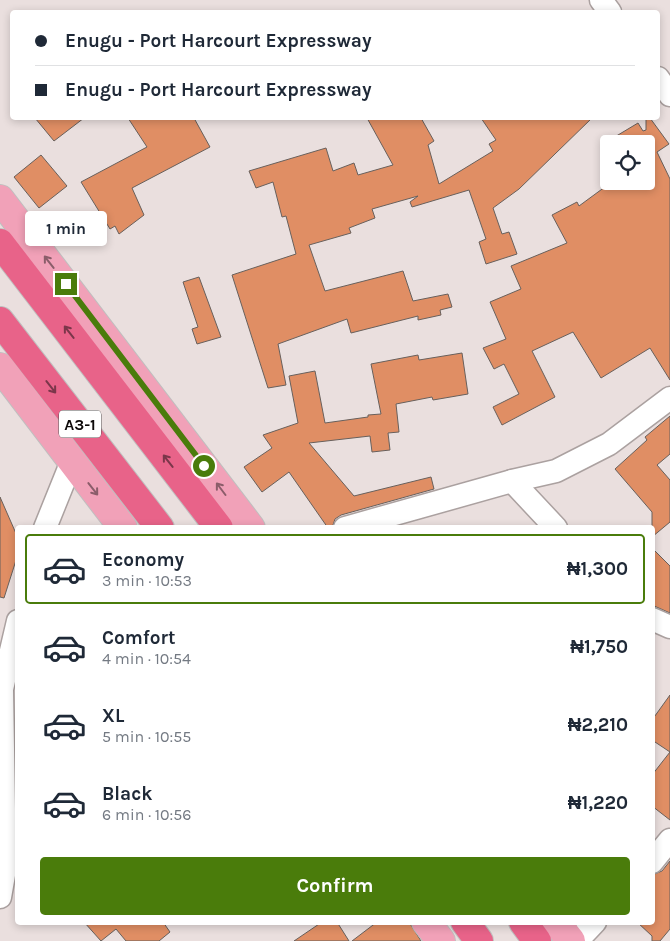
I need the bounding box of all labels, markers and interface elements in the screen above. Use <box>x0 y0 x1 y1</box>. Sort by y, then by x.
text: Enugu - Port Harcourt Expressway <box>65 30 372 52</box>
text: Enugu - Port Harcourt Expressway <box>65 79 372 101</box>
map controls <box>600 135 655 190</box>
button: locate <box>600 135 655 190</box>
callout: 1 min <box>25 212 107 246</box>
text: 1 min <box>46 219 86 238</box>
one-way arrow <box>43 256 54 269</box>
route end <box>55 273 77 295</box>
one-way arrow <box>63 326 74 339</box>
one-way arrow <box>46 380 57 393</box>
road number: A3-1 <box>59 410 101 438</box>
one-way arrow <box>162 455 173 468</box>
route start <box>193 455 215 477</box>
one-way arrow <box>88 482 99 495</box>
one-way arrow <box>216 482 226 496</box>
icon: car <box>42 547 87 592</box>
text: Economy <box>102 549 184 571</box>
text: ₦1,300 <box>567 558 628 580</box>
text: 3 min · 10:53 <box>102 571 192 590</box>
icon: car <box>42 625 87 670</box>
text: Comfort <box>102 627 176 649</box>
text: ₦1,750 <box>570 636 628 658</box>
text: 4 min · 10:54 <box>102 649 191 668</box>
icon: car <box>42 703 87 748</box>
text: XL <box>102 705 124 727</box>
text: ₦2,210 <box>568 714 628 736</box>
text: 5 min · 10:55 <box>102 727 191 746</box>
icon: car <box>42 781 87 826</box>
text: Black <box>102 783 153 805</box>
text: ₦1,220 <box>568 792 628 814</box>
text: 6 min · 10:56 <box>102 805 191 824</box>
button: Confirm <box>40 857 630 915</box>

